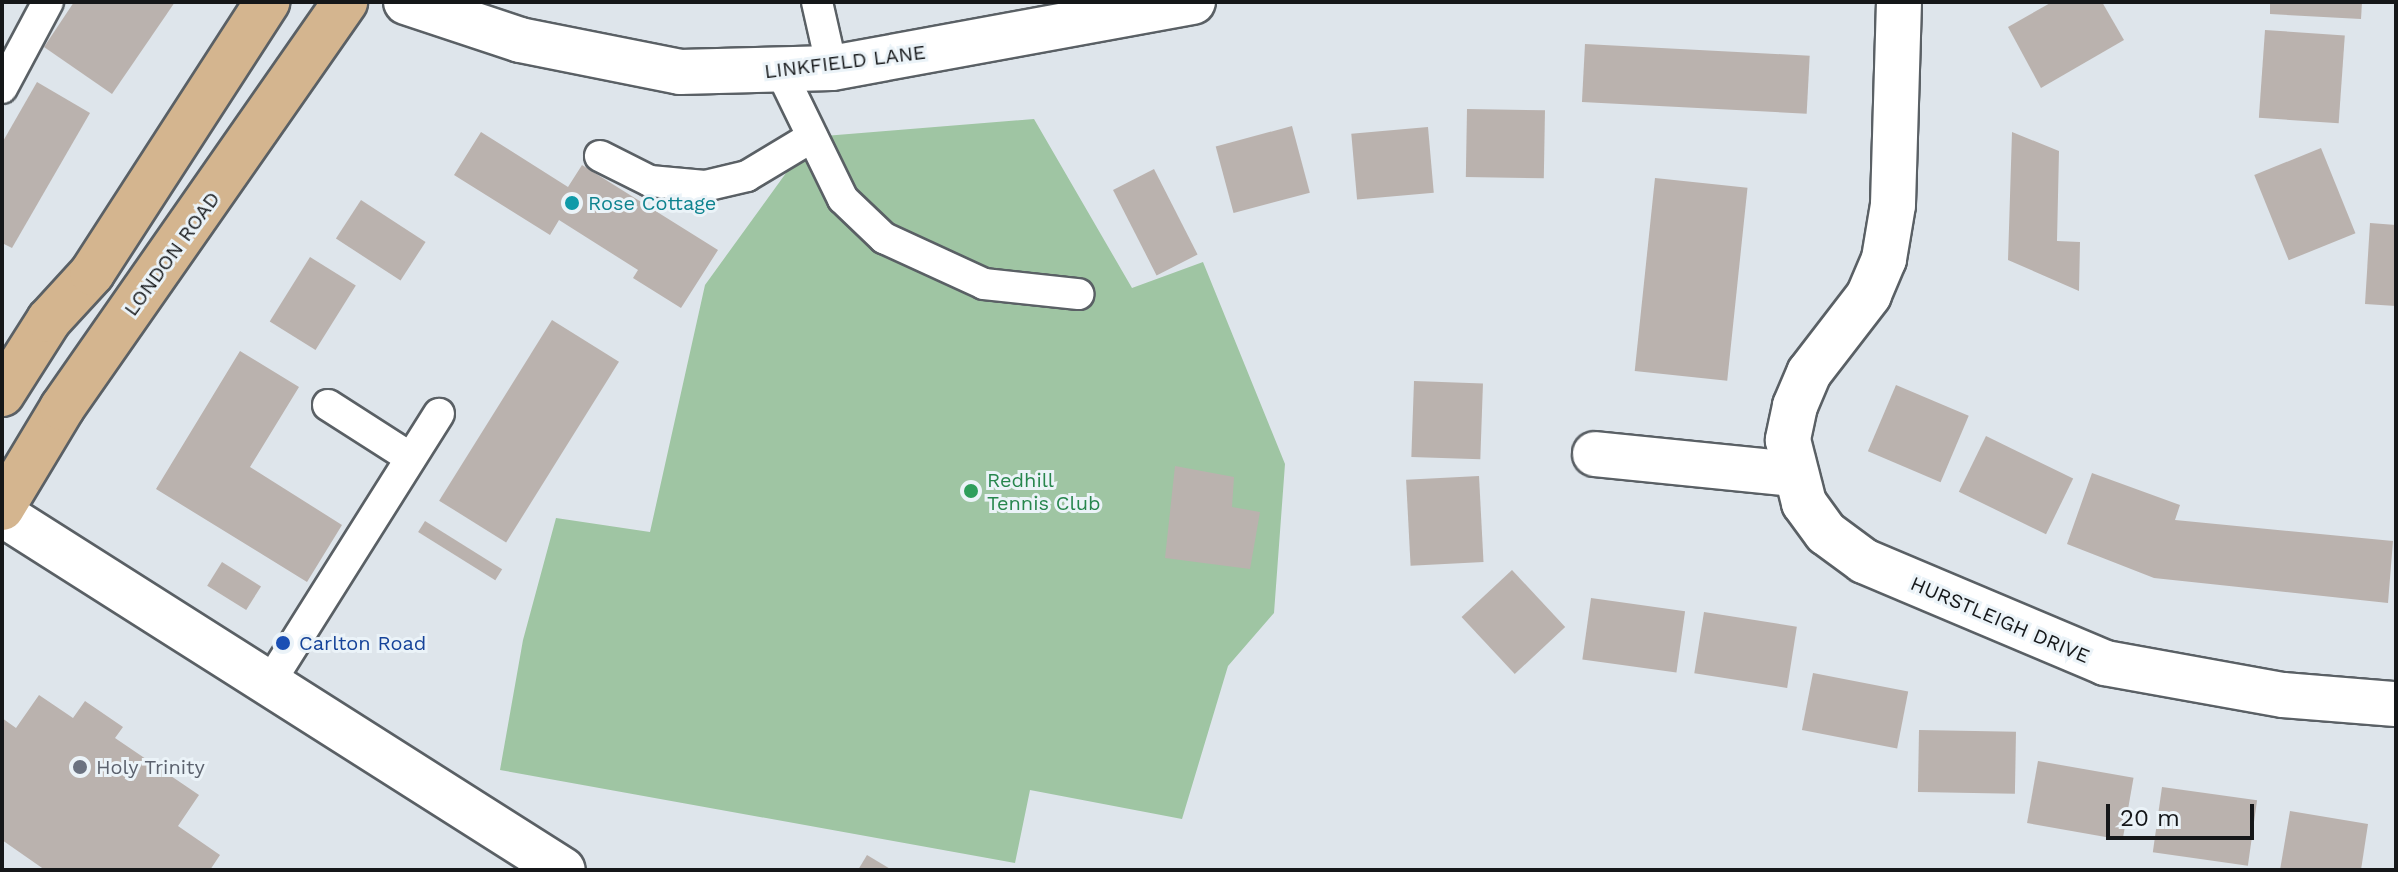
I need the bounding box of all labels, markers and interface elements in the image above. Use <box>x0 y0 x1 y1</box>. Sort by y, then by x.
street label: LINKFIELD LANE <box>763 40 927 84</box>
street label: LONDON ROAD <box>119 187 225 321</box>
place label: Rose Cottage <box>588 191 716 215</box>
marker: Rose Cottage <box>563 194 581 212</box>
place label: Redhill Tennis Club <box>987 468 1101 515</box>
marker: Redhill Tennis Club <box>962 482 980 500</box>
street label: HURSTLEIGH DRIVE <box>1907 571 2093 669</box>
place label: Carlton Road <box>299 631 426 655</box>
marker: Carlton Road <box>274 634 292 652</box>
place label: Holy Trinity <box>96 755 206 779</box>
marker: Holy Trinity <box>71 758 89 776</box>
scale bar <box>2110 788 2258 838</box>
text: 20 m <box>2120 804 2180 832</box>

